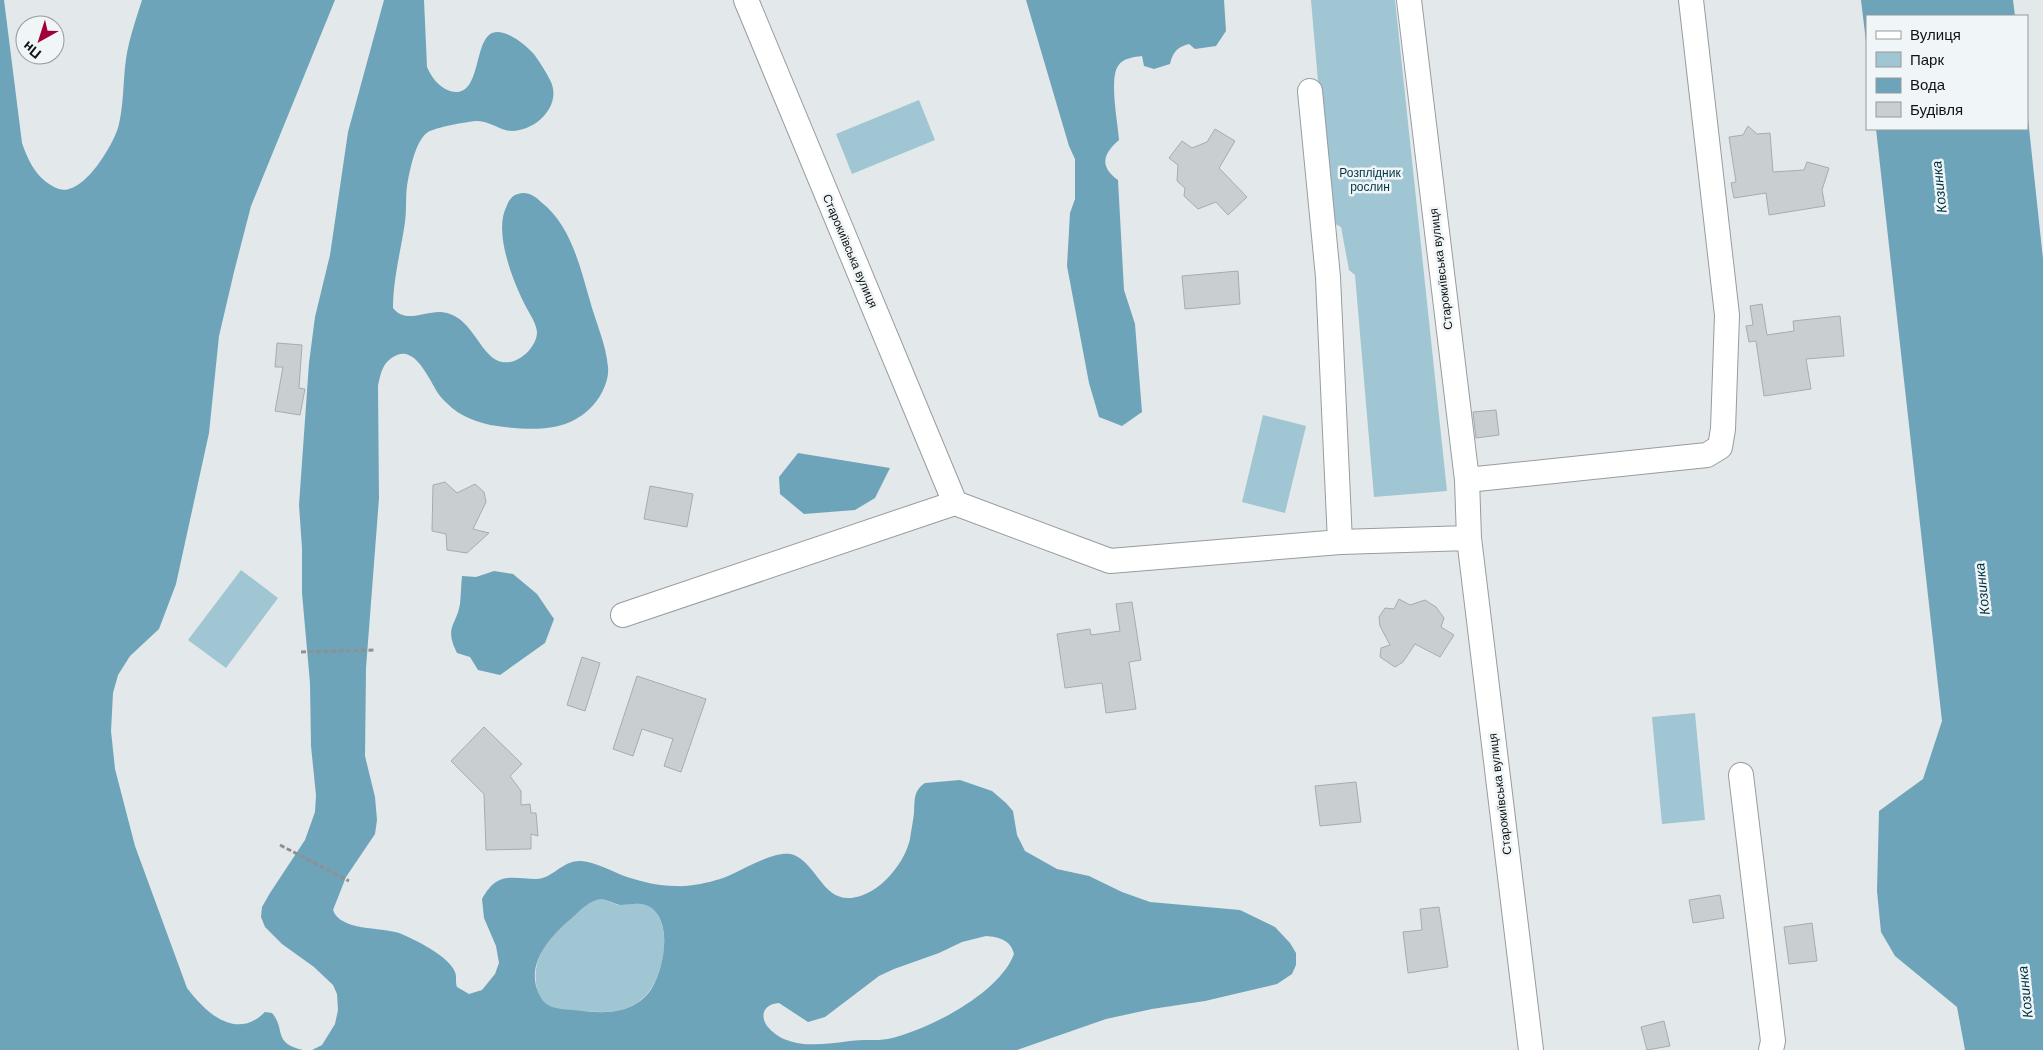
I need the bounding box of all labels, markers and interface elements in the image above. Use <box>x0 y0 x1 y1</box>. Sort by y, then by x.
north arrow <box>15 15 65 65</box>
legend <box>1866 15 2028 130</box>
text: Вулиця <box>1910 26 1961 43</box>
text: Пн <box>20 38 44 62</box>
text: Парк <box>1910 51 1944 68</box>
text: Вода <box>1910 76 1946 93</box>
text: Будівля <box>1910 101 1963 118</box>
water label: Козинка <box>1928 160 1950 214</box>
park label: Розплідник рослин <box>1339 166 1401 194</box>
street label: Старокиївська вулиця <box>820 192 880 310</box>
street label: Старокиївська вулиця <box>1427 207 1455 331</box>
water label: Козинка <box>1971 562 1993 616</box>
street label: Старокиївська вулиця <box>1486 732 1514 856</box>
water label: Козинка <box>2014 965 2036 1019</box>

